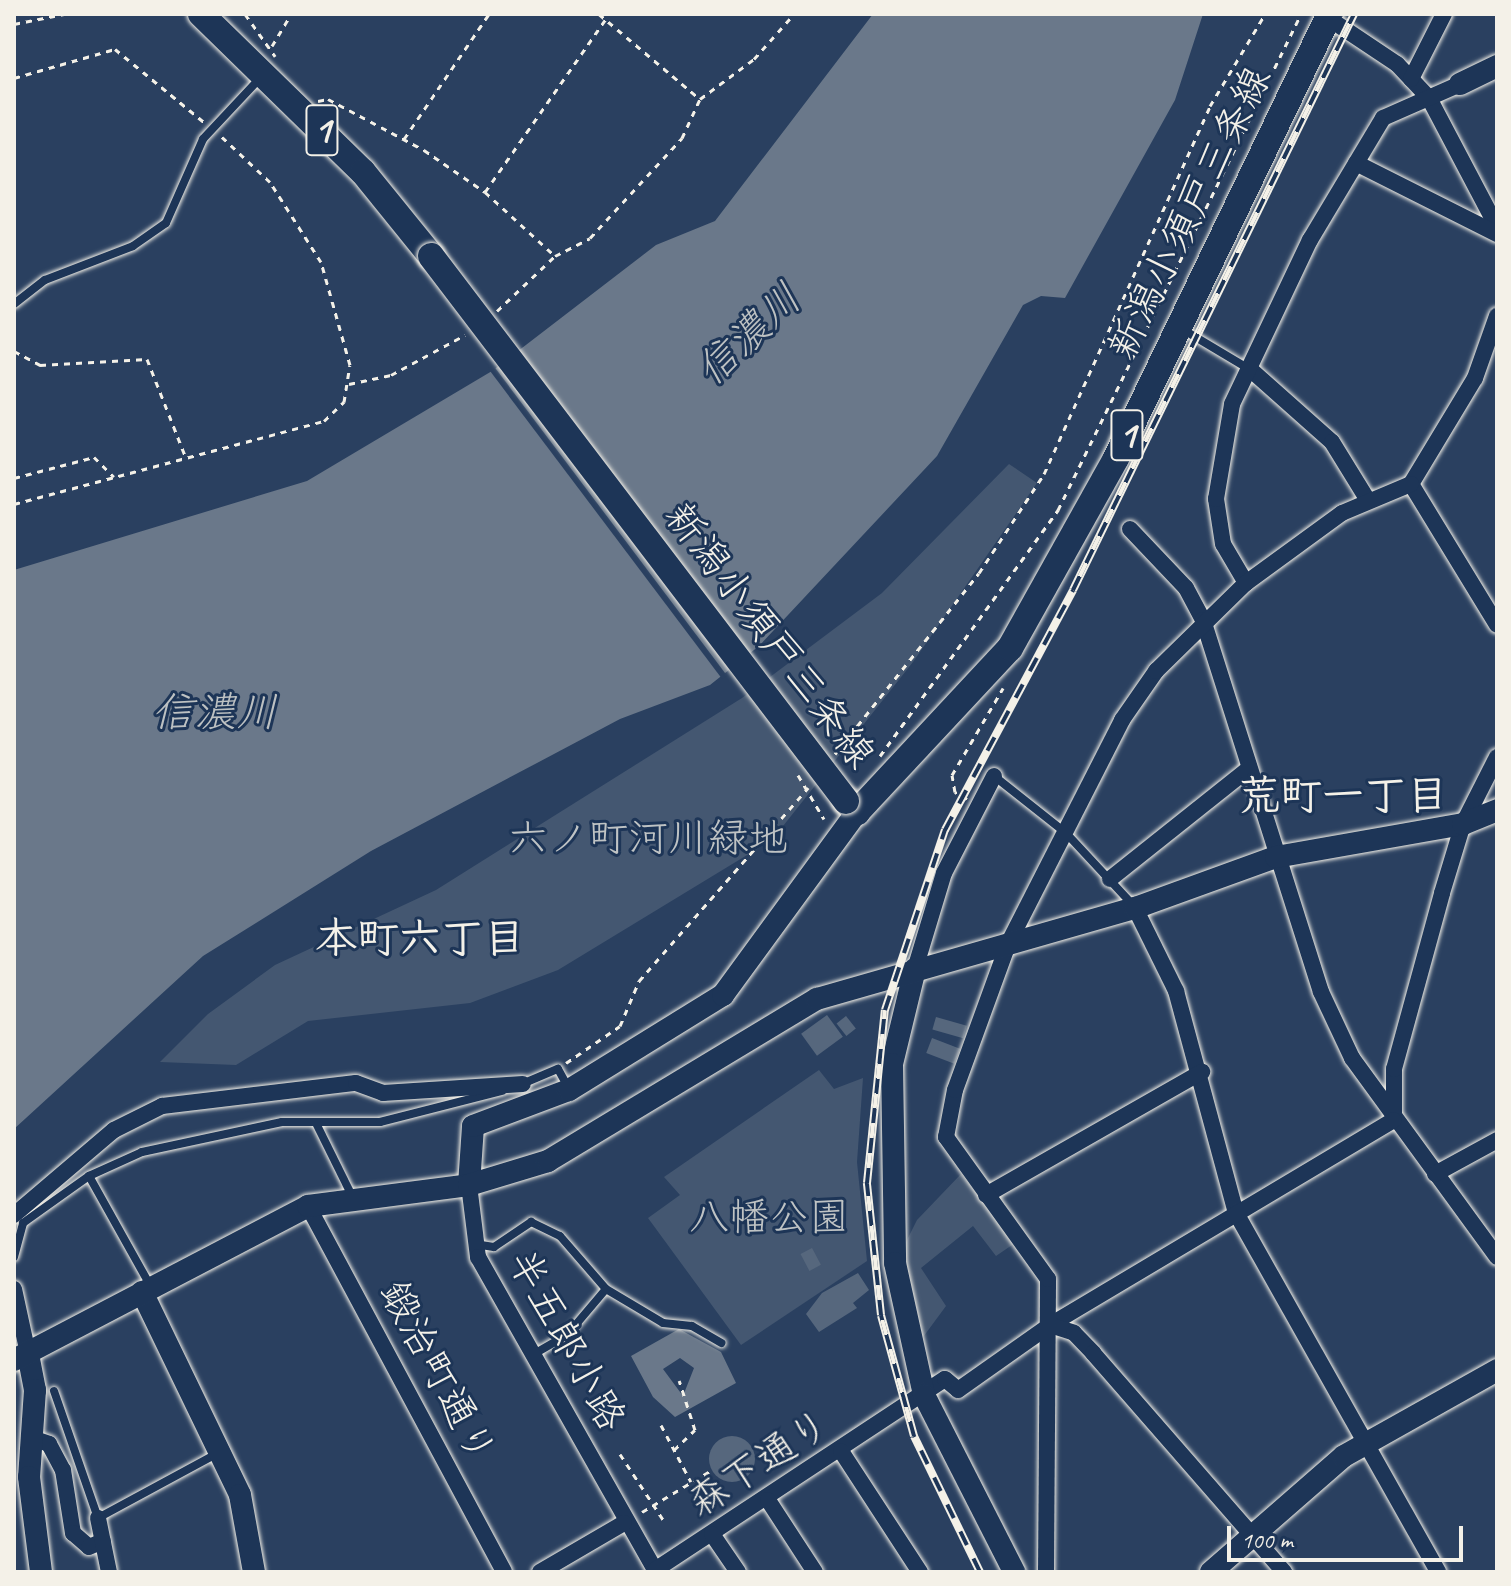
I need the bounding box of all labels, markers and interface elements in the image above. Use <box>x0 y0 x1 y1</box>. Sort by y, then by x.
street label: 新潟小須戸三条線 <box>1097 59 1281 367</box>
road number: 1 <box>304 96 340 164</box>
water label: 信濃川 <box>686 274 812 396</box>
road number: 1 <box>1109 401 1145 469</box>
street label: 新潟小須戸三条線 <box>655 493 885 777</box>
water label: 信濃川 <box>152 688 278 738</box>
district label: 荒町一丁目 <box>1238 771 1448 821</box>
park label: 六ノ町河川緑地 <box>508 814 788 862</box>
district label: 本町六丁目 <box>315 914 525 964</box>
park label: 八幡公園 <box>689 1193 849 1241</box>
street label: 半五郎小路 <box>498 1241 636 1439</box>
street label: 鍛治町通り <box>370 1272 506 1472</box>
street label: 森下通り <box>679 1399 839 1527</box>
scale bar <box>1231 1510 1467 1560</box>
text: 100 m <box>1241 1525 1293 1555</box>

